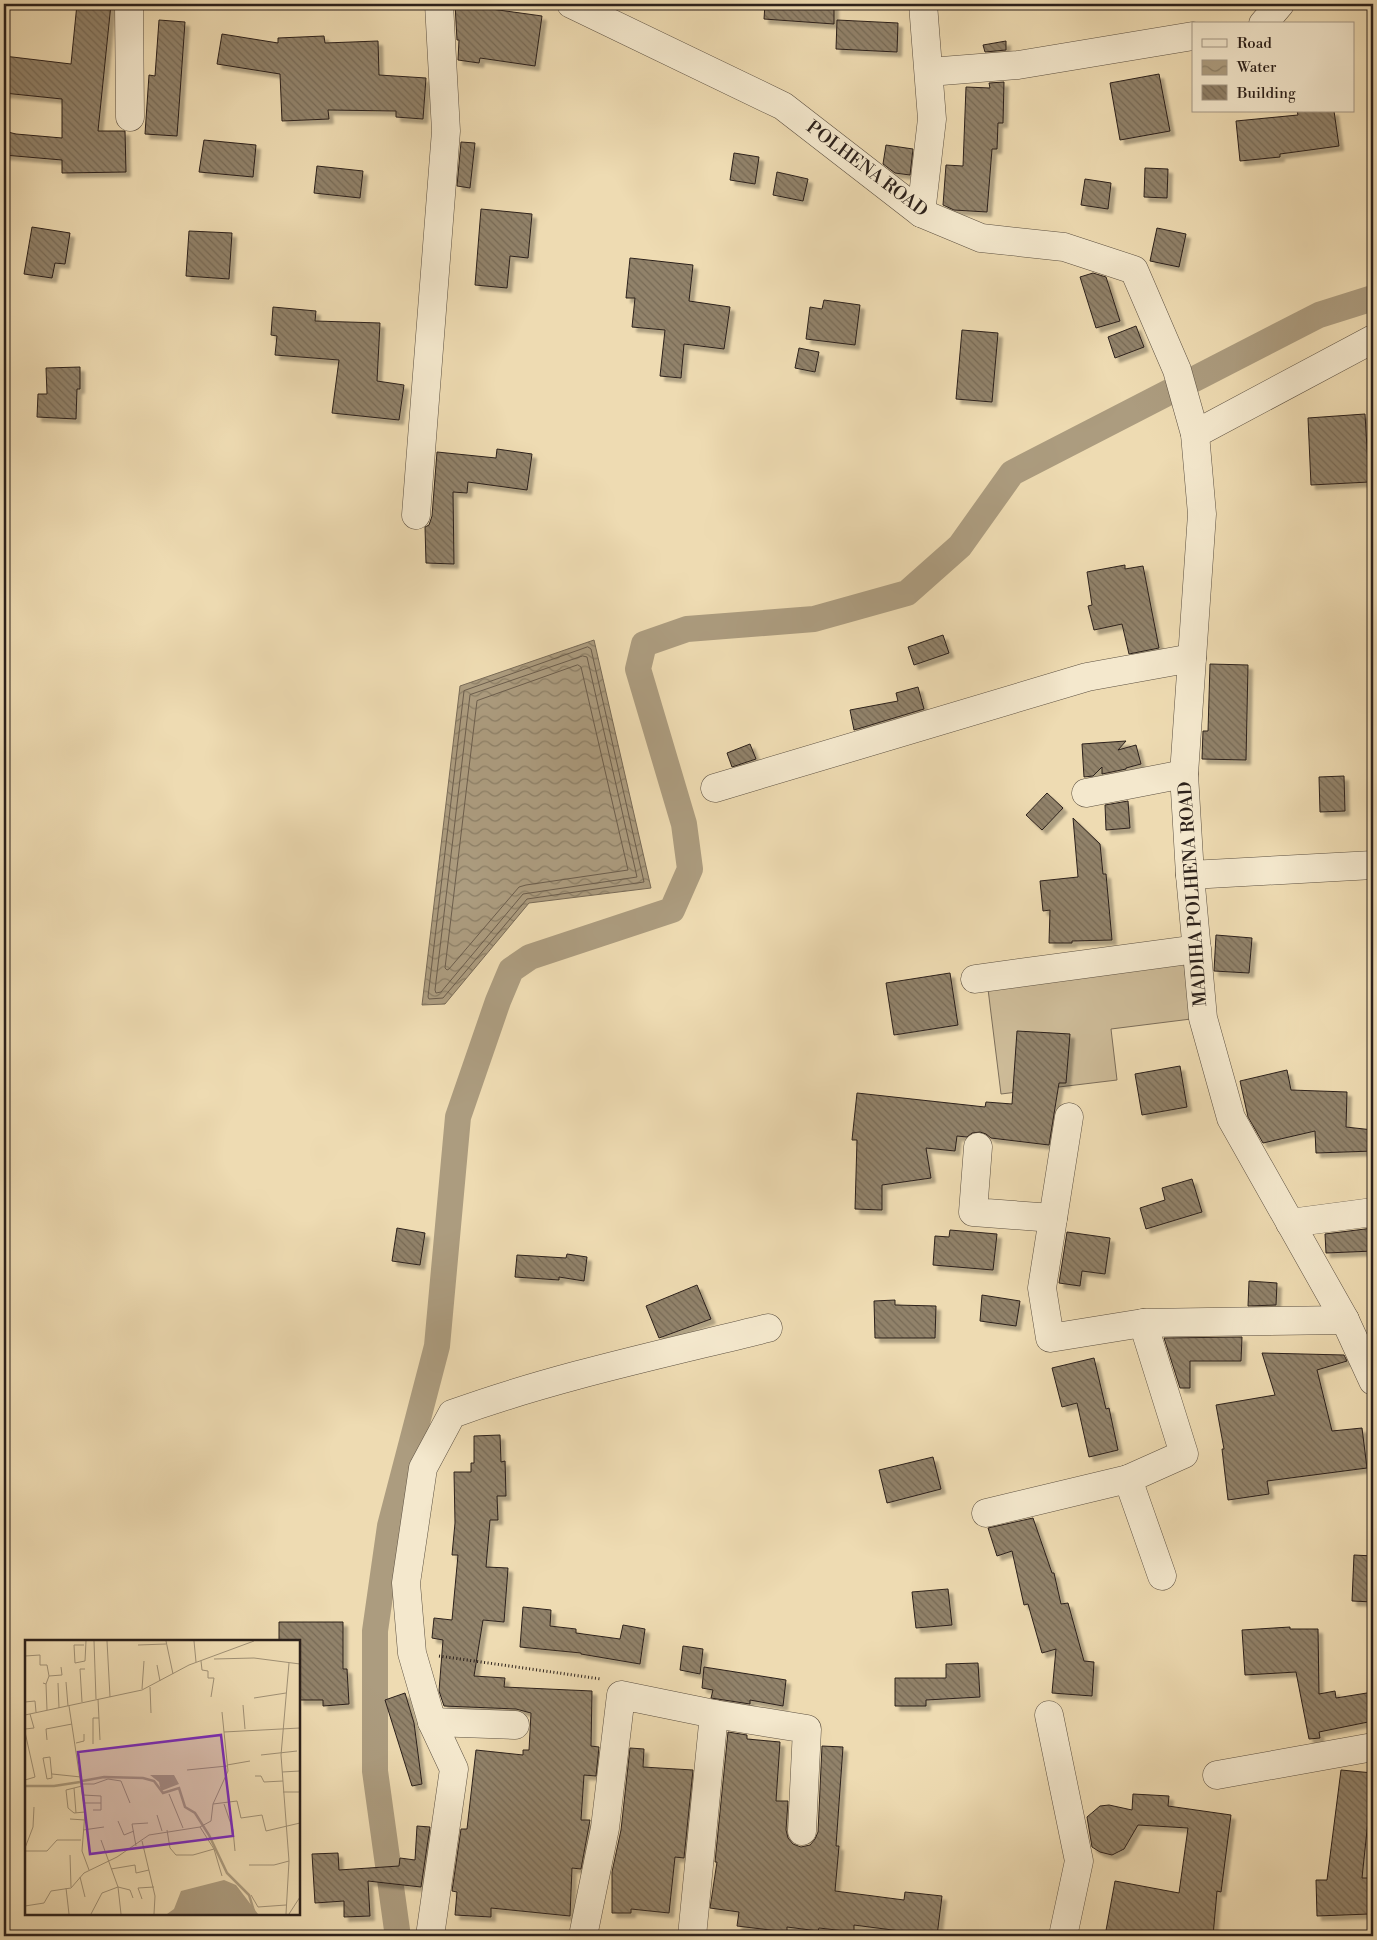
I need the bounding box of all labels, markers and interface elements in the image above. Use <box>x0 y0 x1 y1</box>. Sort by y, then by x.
legend <box>1192 22 1354 112</box>
text: Road <box>1237 34 1272 53</box>
text: Water <box>1236 58 1277 77</box>
text: Building <box>1236 84 1296 103</box>
street label: POLHENA ROAD <box>802 116 932 222</box>
street label: MADIHA POLHENA ROAD <box>1174 781 1212 1007</box>
inset map <box>25 1640 300 1915</box>

